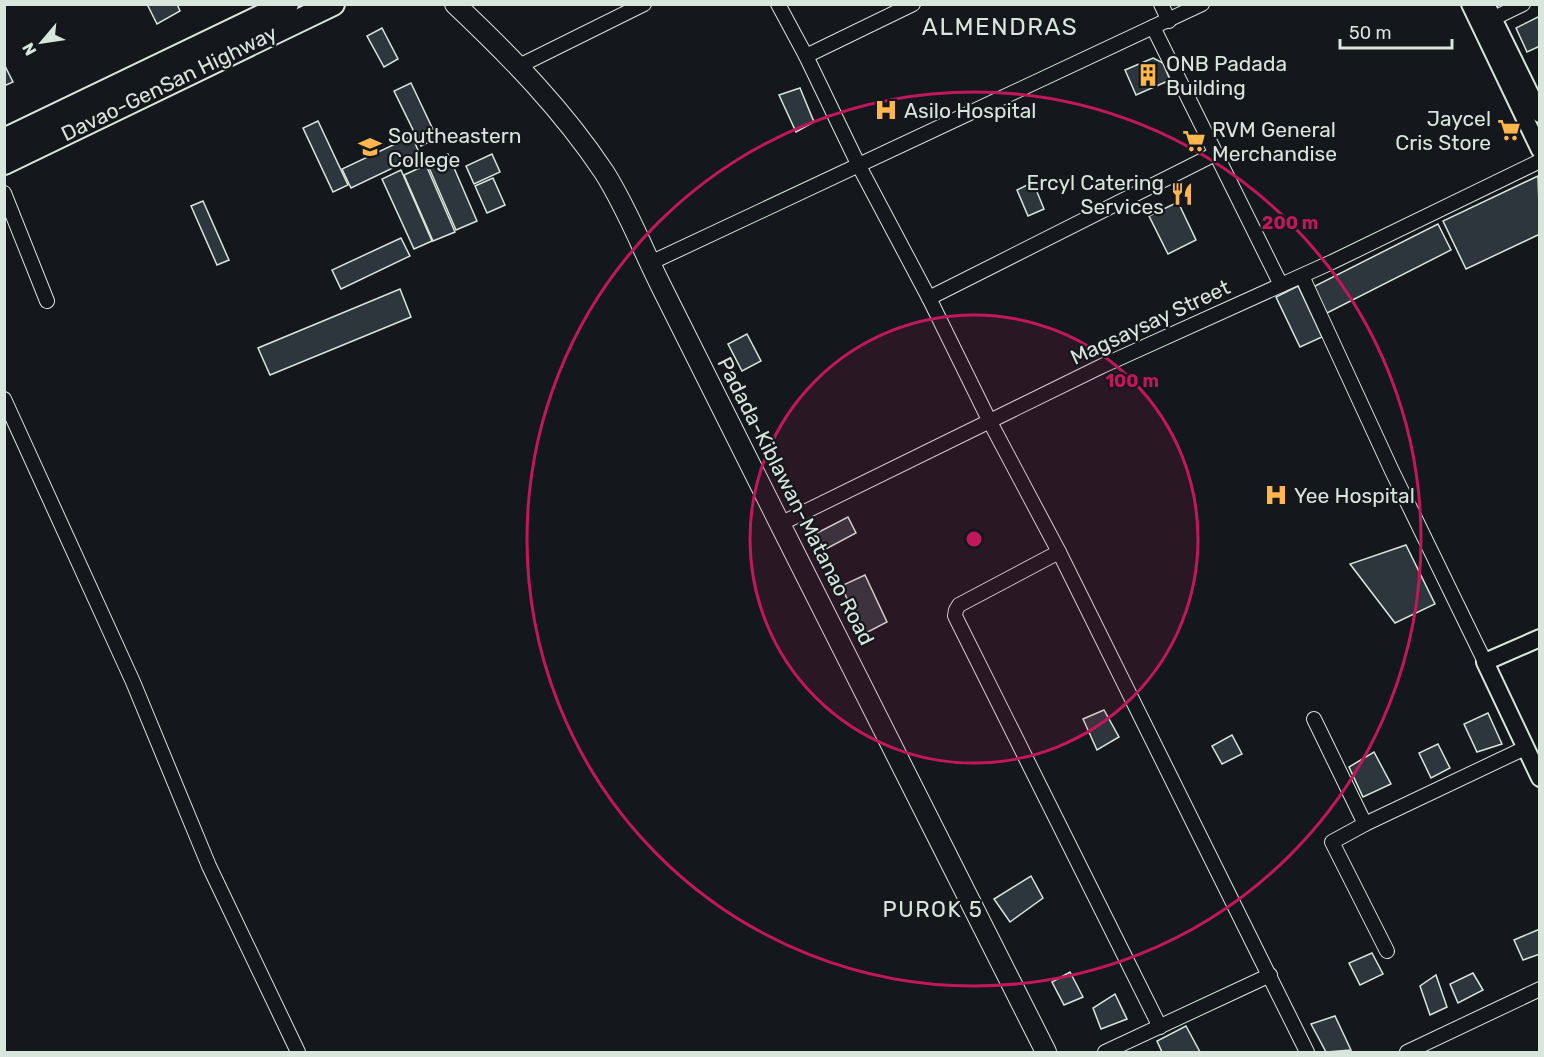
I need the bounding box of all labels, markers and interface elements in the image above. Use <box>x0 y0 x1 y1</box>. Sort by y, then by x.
north arrow <box>12 12 72 72</box>
scale bar <box>1340 12 1452 50</box>
district label: ALMENDRAS <box>922 13 1078 41</box>
street label: Davao-GenSan Highway <box>57 20 281 146</box>
text: 50 m <box>1349 22 1392 44</box>
text: N <box>18 39 40 59</box>
place label: ONB Padada Building <box>1166 51 1287 100</box>
building icon: ONB Padada Building <box>1135 62 1161 88</box>
hospital icon: Asilo Hospital <box>873 97 899 123</box>
place label: Asilo Hospital <box>904 98 1036 123</box>
place label: Jaycel Cris Store <box>1395 106 1491 155</box>
place label: RVM General Merchandise <box>1212 117 1337 166</box>
supermarket icon: Jaycel Cris Store <box>1496 117 1522 143</box>
place label: Southeastern College <box>388 123 521 172</box>
supermarket icon: RVM General Merchandise <box>1181 128 1207 154</box>
school or university icon: Southeastern College <box>357 134 383 160</box>
place label: Ercyl Catering Services <box>1027 170 1164 219</box>
restaurant icon: Ercyl Catering Services <box>1169 181 1195 207</box>
text: 200 m <box>1262 212 1318 234</box>
street label: Magsaysay Street <box>1066 274 1234 370</box>
street label: Padada-Kiblawan-Matanao Road <box>712 353 880 649</box>
text: 100 m <box>1105 370 1159 392</box>
hospital icon: Yee Hospital <box>1263 482 1289 508</box>
place label: Yee Hospital <box>1294 483 1415 508</box>
centre of rings <box>964 529 984 549</box>
district label: PUROK 5 <box>883 896 983 923</box>

